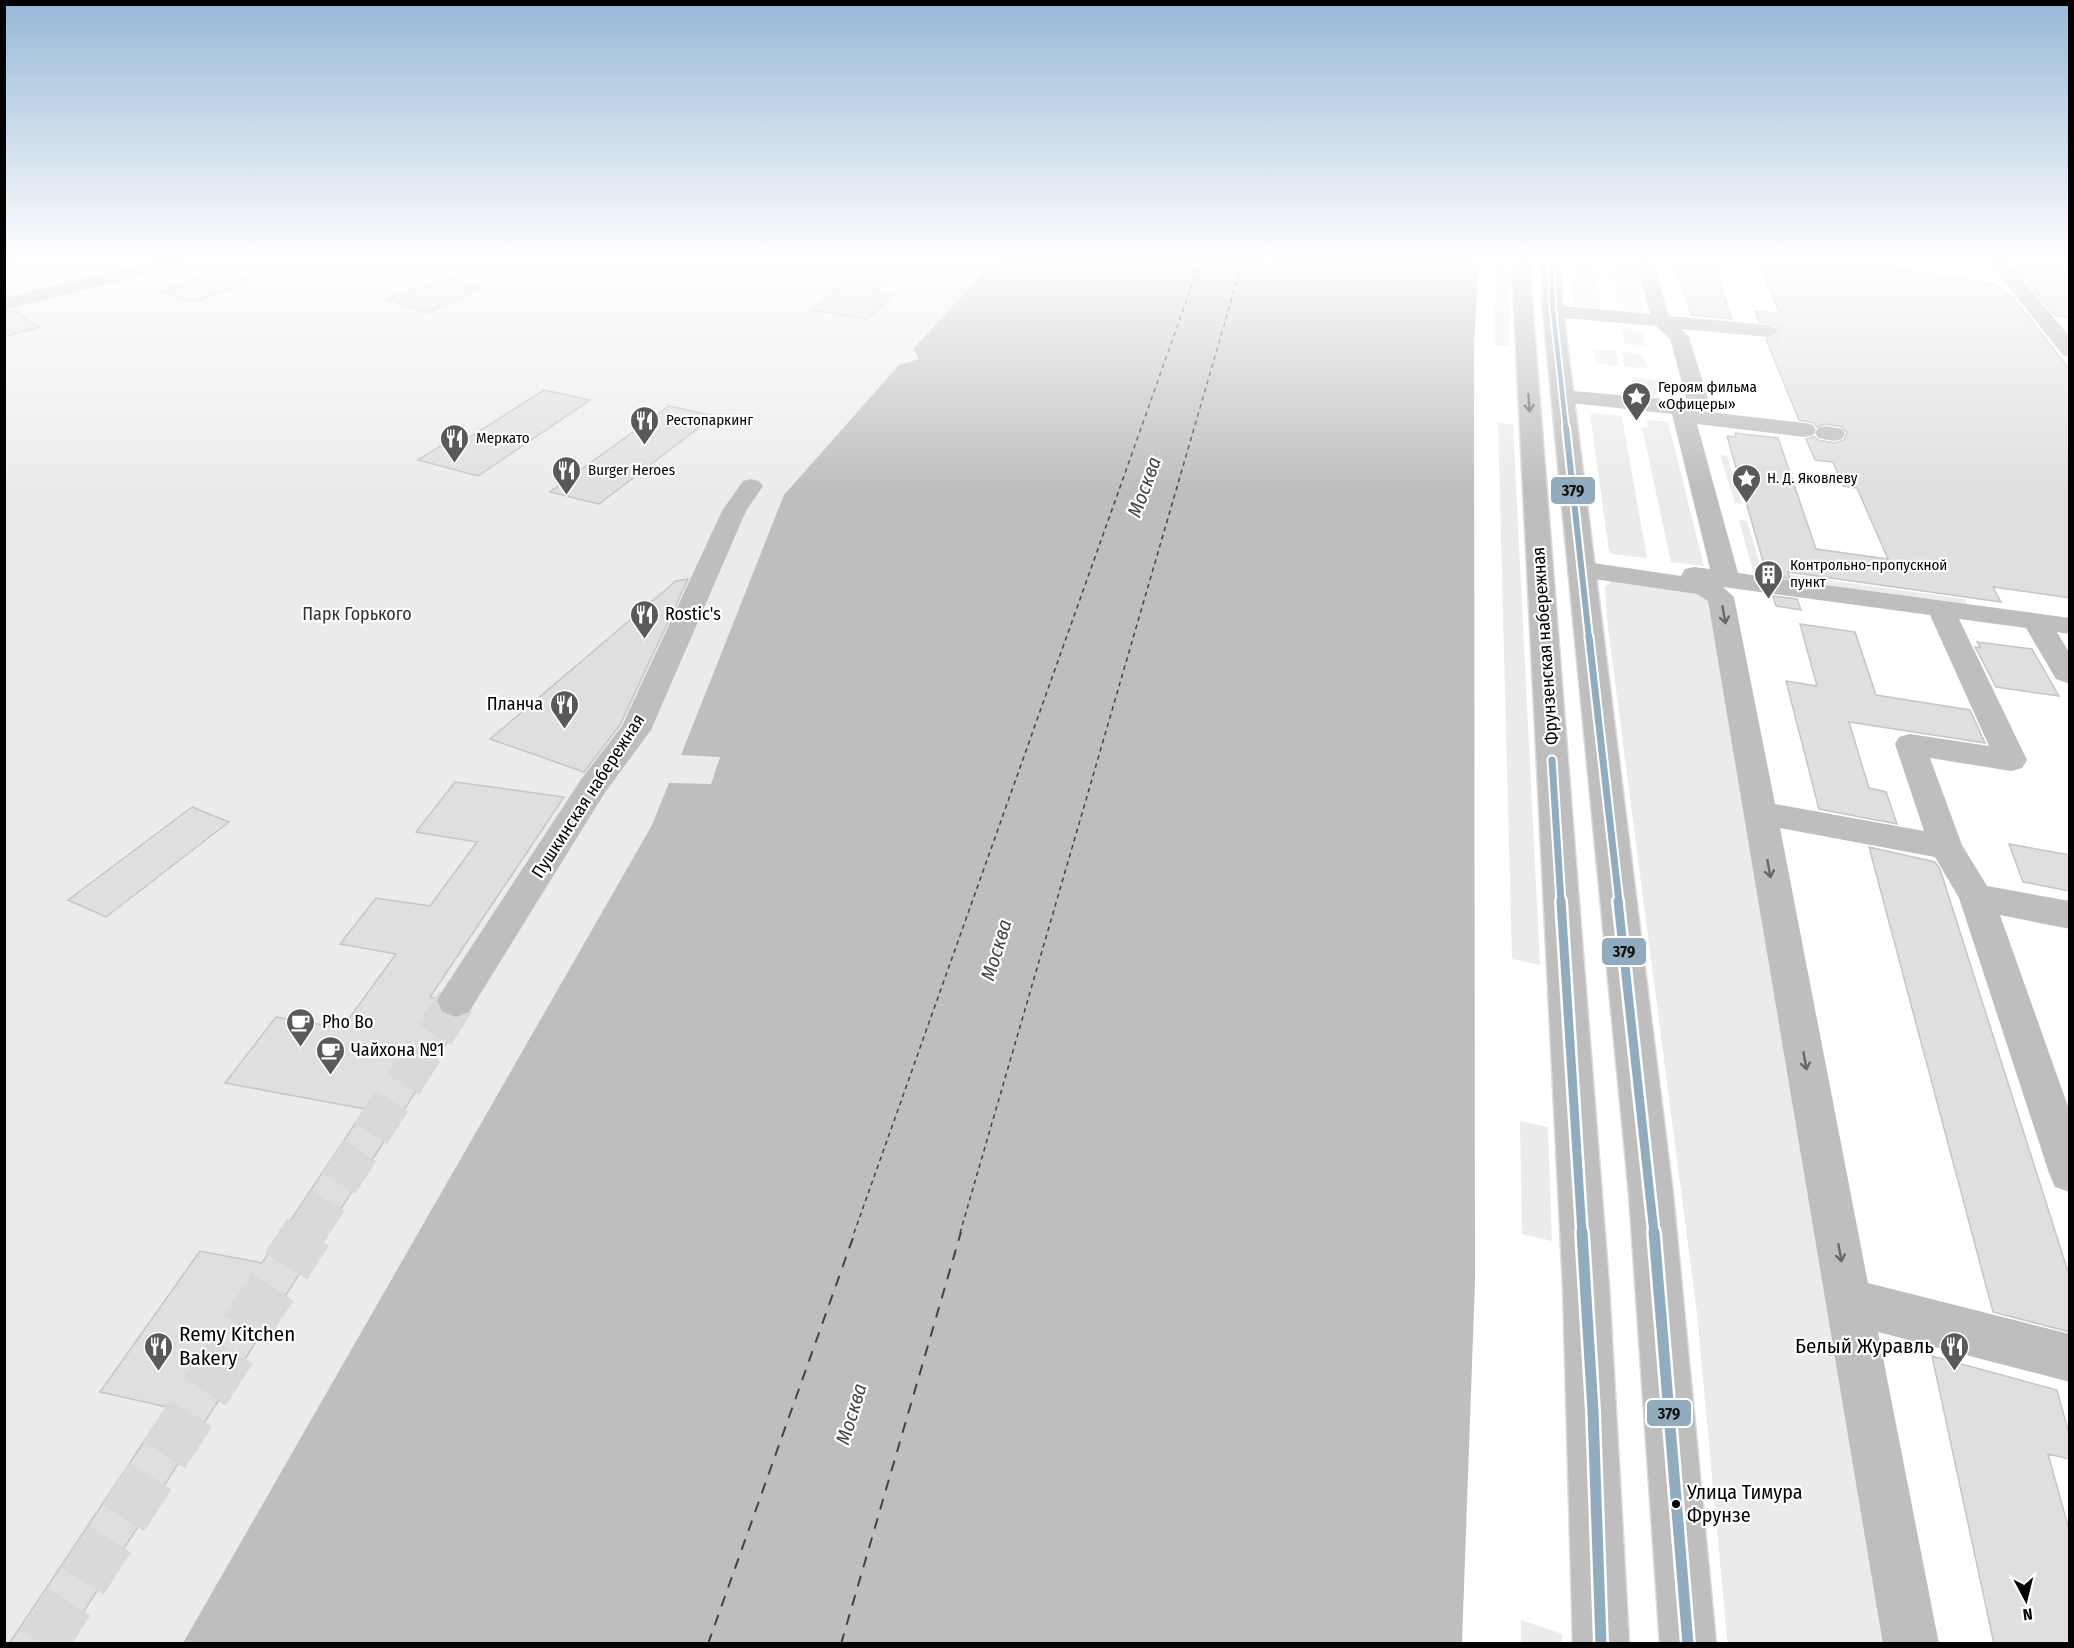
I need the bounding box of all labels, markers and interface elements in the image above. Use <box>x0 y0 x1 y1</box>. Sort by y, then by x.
place label: Героям фильма «Офицеры» <box>1658 378 1757 413</box>
place icon: Героям фильма «Офицеры» <box>1621 380 1653 422</box>
one-way arrow <box>1524 392 1535 412</box>
restaurant icon: Рестопаркинг <box>629 404 661 446</box>
place label: Рестопаркинг <box>666 411 753 429</box>
restaurant icon: Меркато <box>439 422 471 464</box>
place label: Меркато <box>476 429 530 447</box>
water label: Москва <box>1122 453 1166 521</box>
restaurant icon: Burger Heroes <box>551 454 583 496</box>
place label: Burger Heroes <box>588 461 675 479</box>
place icon: Н. Д. Яковлеву <box>1730 462 1762 504</box>
place label: Н. Д. Яковлеву <box>1767 469 1858 487</box>
line badge: 379 <box>1550 476 1596 505</box>
text: 379 <box>1561 481 1584 500</box>
street label: Фрунзенская набережная <box>1527 546 1563 746</box>
place label: Контрольно-пропускной пункт <box>1790 556 1947 591</box>
building icon: Контрольно-пропускной пункт <box>1753 558 1785 600</box>
restaurant icon: Rostic's <box>628 598 660 640</box>
park label: Парк Горького <box>302 603 412 625</box>
place label: Rostic's <box>665 603 721 625</box>
one-way arrow <box>1719 605 1730 624</box>
restaurant icon: Планча <box>548 688 580 730</box>
place label: Планча <box>487 693 543 715</box>
street label: Пушкинская набережная <box>527 710 649 882</box>
one-way arrow <box>1764 859 1775 878</box>
water label: Москва <box>975 917 1017 983</box>
line badge: 379 <box>1601 937 1647 966</box>
text: 379 <box>1612 942 1635 961</box>
cafe icon: Pho Bo <box>285 1006 317 1048</box>
place label: Pho Bo <box>322 1011 374 1033</box>
cafe icon: Чайхона №1 <box>314 1034 346 1076</box>
place label: Чайхона №1 <box>351 1039 444 1061</box>
one-way arrow <box>1799 1050 1810 1070</box>
one-way arrow <box>1834 1242 1845 1262</box>
place label: Remy Kitchen Bakery <box>179 1321 295 1371</box>
restaurant icon: Remy Kitchen Bakery <box>142 1330 174 1372</box>
restaurant icon: Белый Журавль <box>1939 1330 1971 1372</box>
place label: Белый Журавль <box>1795 1333 1934 1359</box>
water label: Москва <box>830 1381 872 1447</box>
line badge: 379 <box>1646 1399 1692 1427</box>
text: 379 <box>1657 1404 1680 1423</box>
place label: Улица Тимура Фрунзе <box>1686 1480 1803 1527</box>
marker: Улица Тимура Фрунзе <box>1670 1498 1682 1510</box>
north arrow <box>1996 1570 2056 1630</box>
text: N <box>2022 1604 2034 1624</box>

